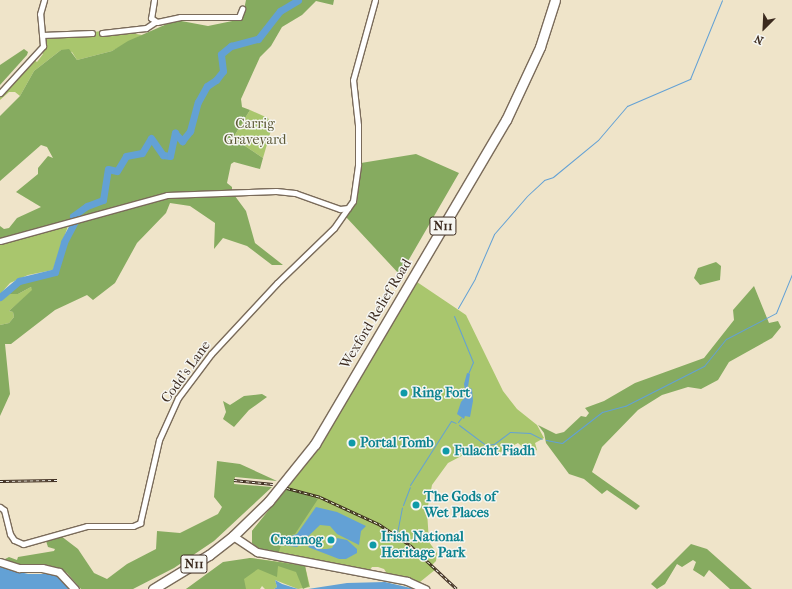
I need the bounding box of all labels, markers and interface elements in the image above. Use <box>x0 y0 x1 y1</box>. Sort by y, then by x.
north arrow <box>744 8 784 48</box>
text: N <box>752 32 765 47</box>
park label: Carrig Graveyard <box>224 116 286 148</box>
road number: N11 <box>429 215 457 237</box>
street label: Wexford Relief Road <box>337 256 415 372</box>
street label: Codd's Lane <box>158 338 214 406</box>
place label: Ring Fort <box>412 385 470 401</box>
marker: Ring Fort <box>399 388 409 398</box>
place label: Portal Tomb <box>360 435 434 451</box>
marker: Portal Tomb <box>347 438 357 448</box>
place label: Fulacht Fiadh <box>454 443 535 459</box>
marker: Fulacht Fiadh <box>441 446 451 456</box>
place label: The Gods of Wet Places <box>424 489 496 522</box>
marker: The Gods of Wet Places <box>411 500 421 510</box>
place label: Irish National Heritage Park <box>381 529 466 562</box>
place label: Crannog <box>270 532 323 548</box>
marker: Crannog <box>326 535 336 545</box>
marker: Irish National Heritage Park <box>368 540 378 550</box>
road number: N11 <box>180 553 208 575</box>

